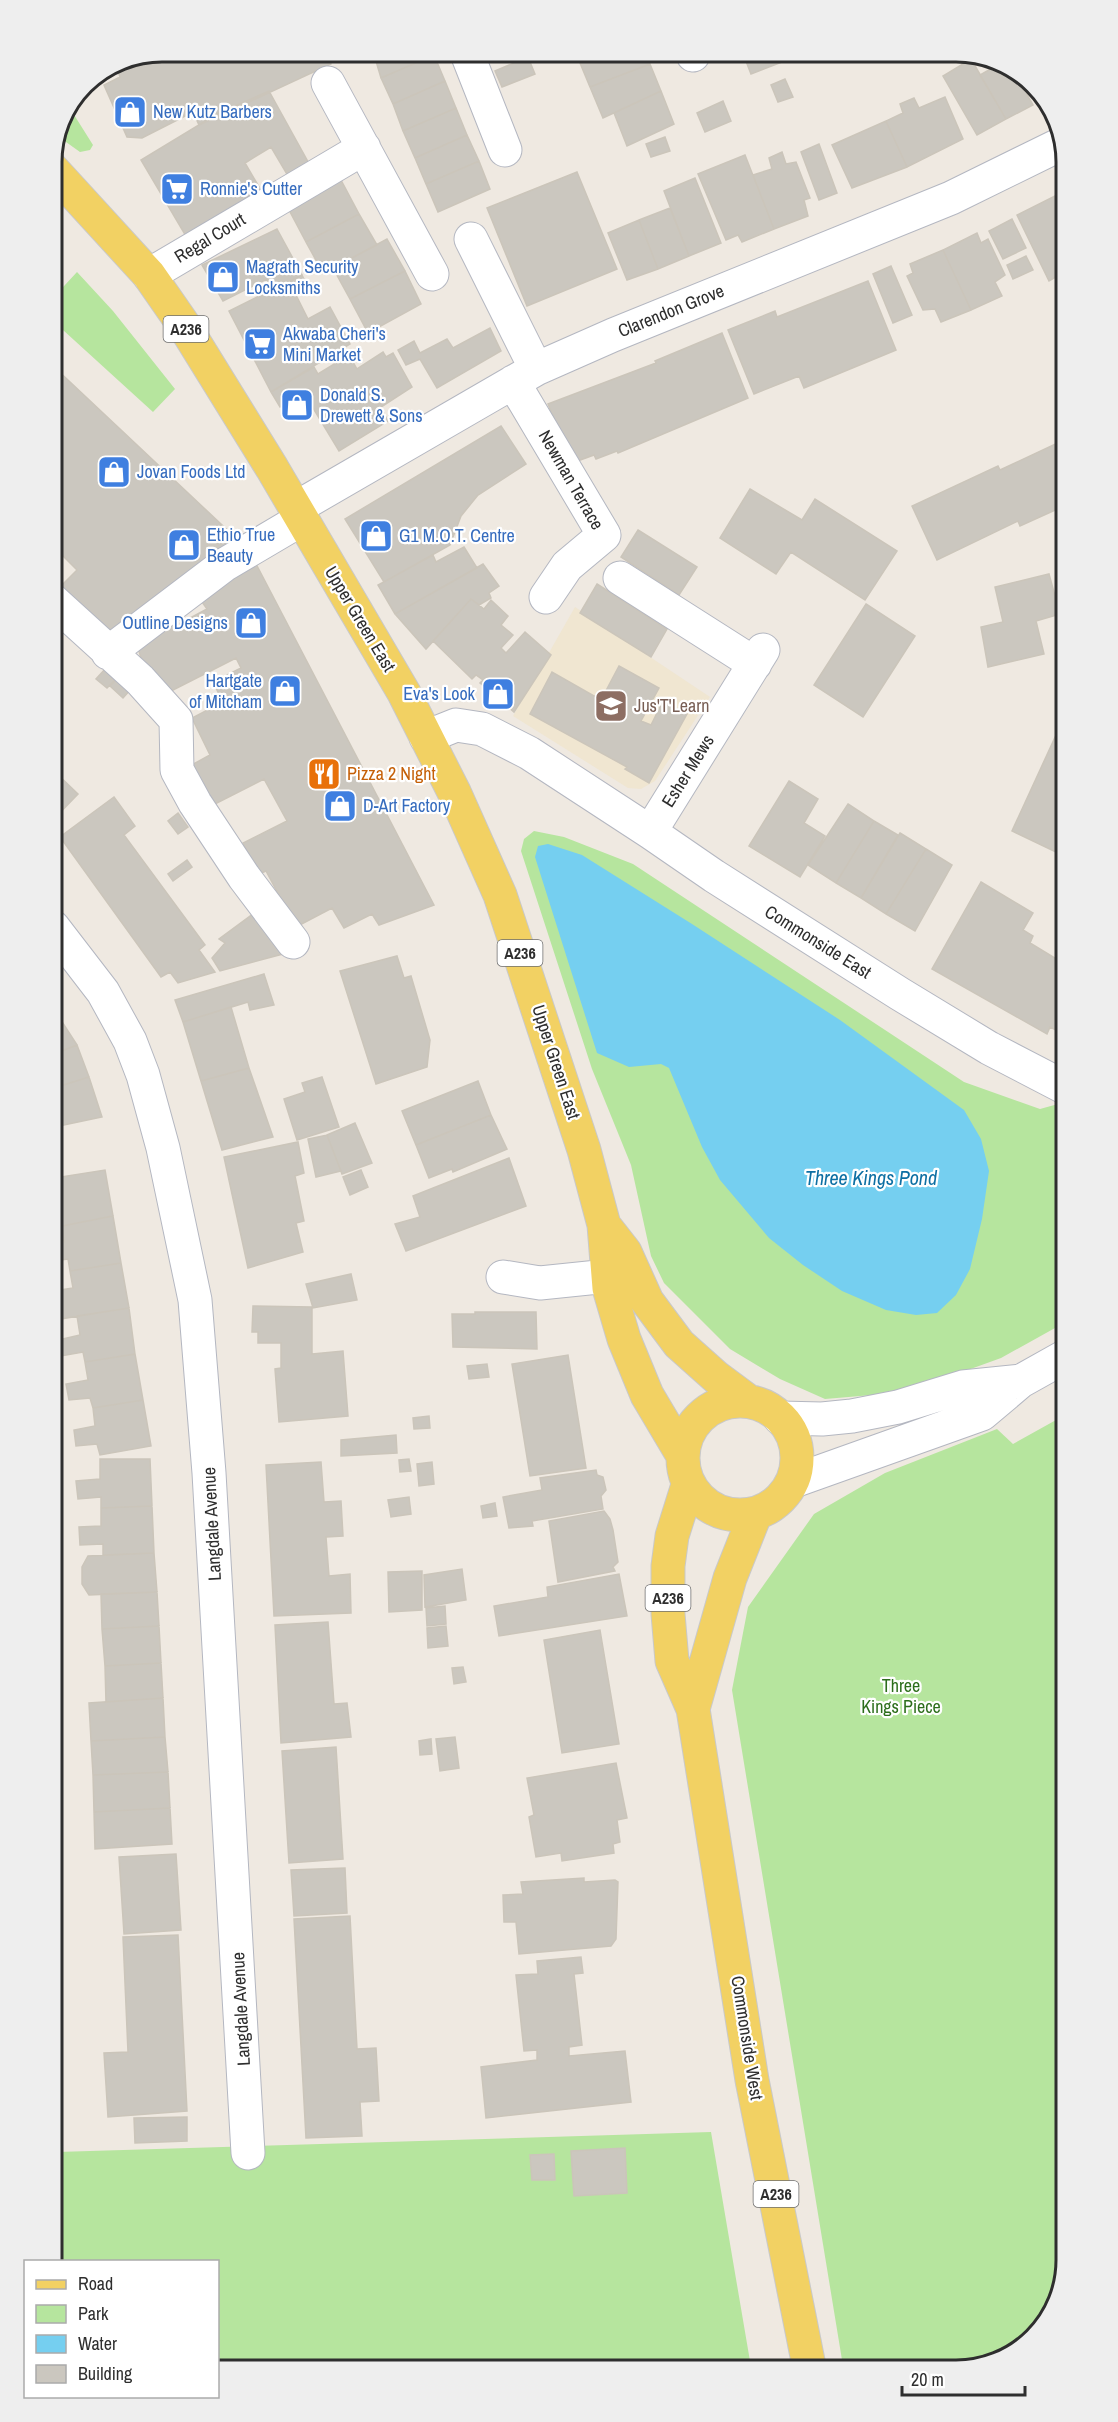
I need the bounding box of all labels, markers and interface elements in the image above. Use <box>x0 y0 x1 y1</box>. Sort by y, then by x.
shop icon: New Kutz Barbers <box>112 94 148 130</box>
place label: New Kutz Barbers <box>153 99 272 124</box>
supermarket icon: Ronnie's Cutter <box>159 171 195 207</box>
place label: Ronnie's Cutter <box>200 176 302 201</box>
street label: Regal Court <box>170 207 250 269</box>
place label: Magrath Security Locksmiths <box>246 254 359 300</box>
shop icon: Magrath Security Locksmiths <box>205 259 241 295</box>
street label: Clarendon Grove <box>614 278 728 343</box>
road number: A236 <box>164 316 208 342</box>
place label: Akwaba Cheri's Mini Market <box>282 321 386 367</box>
supermarket icon: Akwaba Cheri's Mini Market <box>242 326 278 362</box>
place label: Donald S. Drewett & Sons <box>320 382 423 428</box>
shop icon: Donald S. Drewett & Sons <box>279 387 315 423</box>
street label: Newman Terrace <box>533 425 610 534</box>
shop icon: Jovan Foods Ltd <box>96 454 132 490</box>
place label: Jovan Foods Ltd <box>137 459 245 484</box>
shop icon: G1 M.O.T. Centre <box>358 518 394 554</box>
place label: Ethio True Beauty <box>207 522 275 568</box>
place label: G1 M.O.T. Centre <box>399 523 515 548</box>
shop icon: Ethio True Beauty <box>166 527 202 563</box>
street label: Upper Green East <box>319 561 402 676</box>
shop icon: Outline Designs <box>233 605 269 641</box>
place label: Outline Designs <box>122 610 228 635</box>
place label: Hartgate of Mitcham <box>189 668 262 714</box>
shop icon: Hartgate of Mitcham <box>267 673 303 709</box>
shop icon: Eva's Look <box>480 676 516 712</box>
place label: Eva's Look <box>403 681 476 706</box>
school or university icon: Jus'T'Learn <box>593 688 629 724</box>
place label: Jus'T'Learn <box>634 693 709 718</box>
street label: Esher Mews <box>655 730 720 812</box>
restaurant icon: Pizza 2 Night <box>306 756 342 792</box>
place label: Pizza 2 Night <box>347 761 436 786</box>
shop icon: D-Art Factory <box>322 788 358 824</box>
place label: D-Art Factory <box>363 793 451 818</box>
street label: Commonside East <box>760 899 876 984</box>
road number: A236 <box>498 940 542 966</box>
street label: Upper Green East <box>526 1001 587 1122</box>
water label: Three Kings Pond <box>805 1164 938 1191</box>
street label: Langdale Avenue <box>196 1467 227 1582</box>
road number: A236 <box>646 1585 690 1611</box>
park label: Three Kings Piece <box>861 1673 941 1719</box>
street label: Langdale Avenue <box>225 1952 256 2067</box>
street label: Commonside West <box>725 1974 770 2102</box>
road number: A236 <box>754 2181 798 2207</box>
legend <box>24 2260 219 2398</box>
text: Road <box>78 2271 113 2296</box>
text: Park <box>78 2301 109 2326</box>
text: Water <box>78 2331 117 2356</box>
scale bar <box>902 2359 1025 2397</box>
text: Building <box>78 2361 133 2386</box>
text: 20 m <box>911 2367 944 2392</box>

